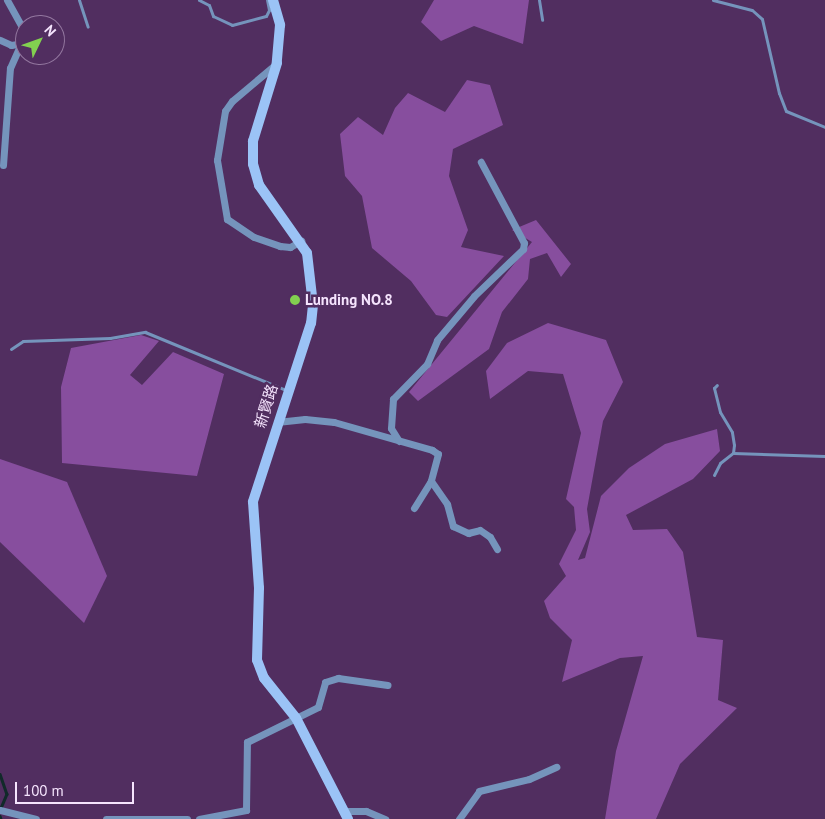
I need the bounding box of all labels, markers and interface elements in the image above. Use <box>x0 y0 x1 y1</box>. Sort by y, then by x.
north arrow <box>15 15 65 65</box>
text: N <box>41 21 60 40</box>
place label: Lunding NO.8 <box>305 291 393 309</box>
marker: Lunding NO.8 <box>289 294 301 306</box>
street label: 新賢路 <box>251 382 281 430</box>
scale bar <box>18 772 136 804</box>
text: 100 m <box>23 781 64 800</box>

